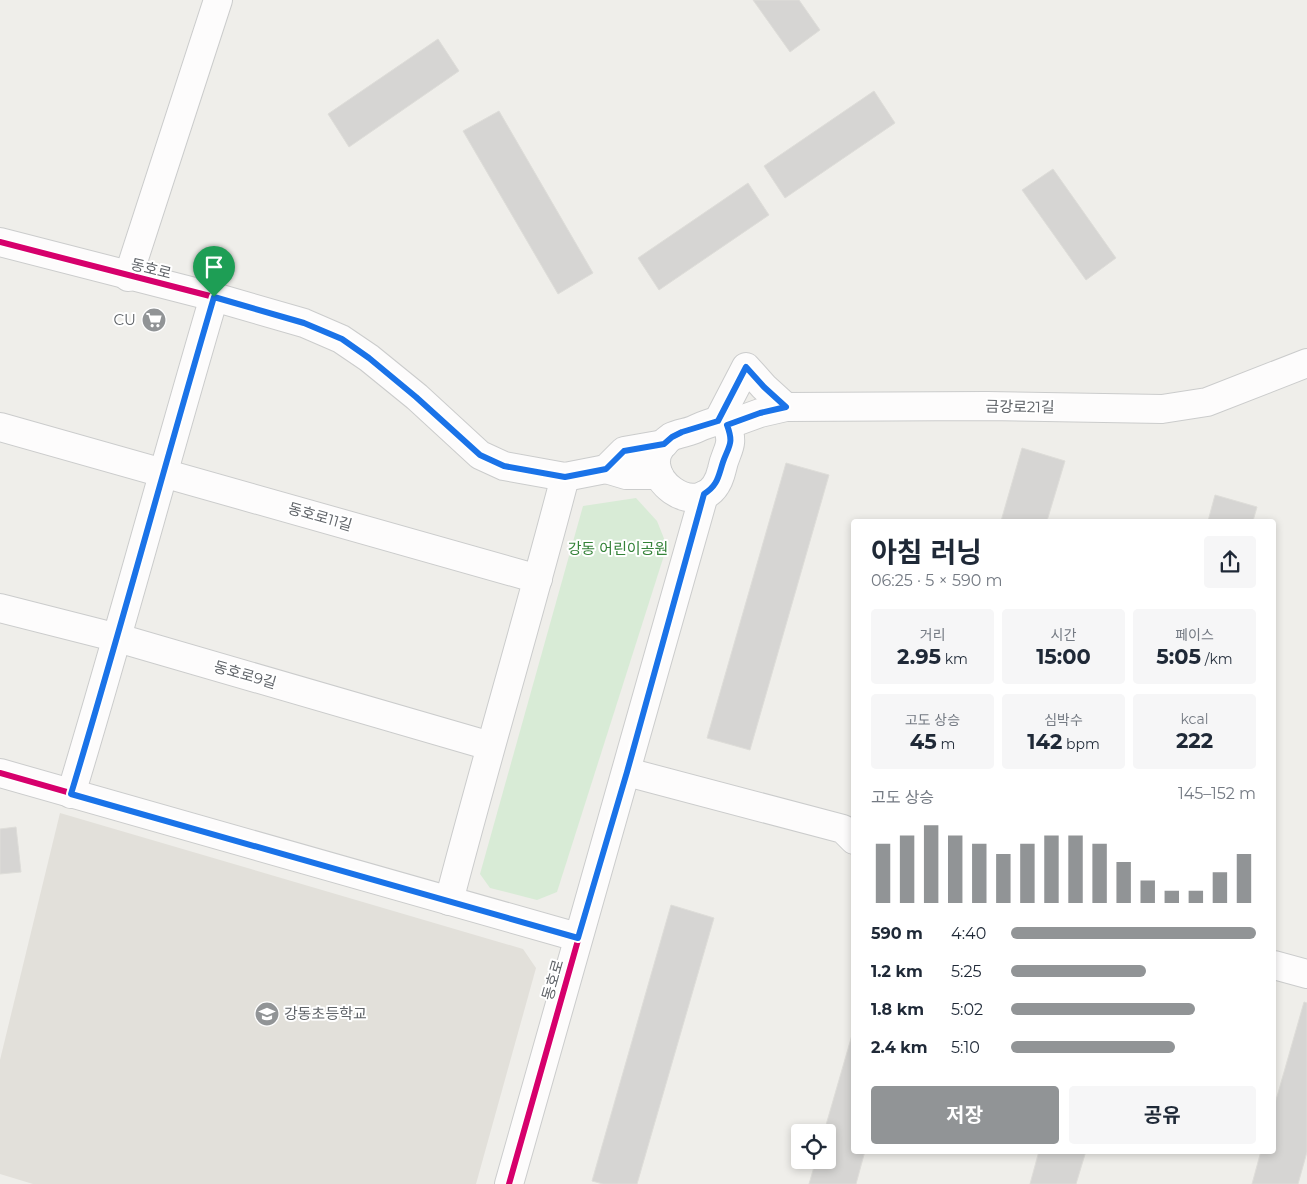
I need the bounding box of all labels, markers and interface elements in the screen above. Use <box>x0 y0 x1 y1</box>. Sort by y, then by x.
pin <box>193 246 235 297</box>
icon: arrive <box>200 253 228 281</box>
street label: 동호로 <box>129 254 174 283</box>
supermarket icon: CU <box>141 307 167 333</box>
place label: CU <box>113 310 136 329</box>
street label: 금강로21길 <box>985 396 1055 417</box>
street label: 동호로11길 <box>286 498 354 535</box>
text: 아침 러닝 <box>871 535 982 569</box>
button: share <box>1204 536 1256 588</box>
park label: 강동 어린이공원 <box>568 539 668 558</box>
text: 06:25 · 5 × 590 m <box>871 571 1003 590</box>
text: 거리 <box>920 626 945 644</box>
text: 시간 <box>1051 626 1076 644</box>
text: 페이스 <box>1175 626 1214 644</box>
text: 2.95 <box>897 644 941 669</box>
text: 15:00 <box>1036 644 1091 669</box>
text: 5:05 <box>1156 644 1201 669</box>
text: km <box>941 650 968 668</box>
text: /km <box>1201 650 1233 668</box>
street label: 동호로9길 <box>212 657 279 693</box>
text: kcal <box>1181 710 1208 728</box>
text: 고도 상승 <box>905 711 960 729</box>
text: 심박수 <box>1044 711 1083 729</box>
text: 222 <box>1176 728 1213 753</box>
text: 45 <box>910 729 937 754</box>
text: 142 <box>1027 729 1062 754</box>
text: m <box>937 735 955 753</box>
text: bpm <box>1062 735 1100 753</box>
text: 145–152 m <box>1178 784 1256 803</box>
text: 고도 상승 <box>871 788 934 807</box>
text: 590 m <box>871 924 923 943</box>
text: 4:40 <box>951 924 986 943</box>
street label: 동호로 <box>538 957 567 1002</box>
text: 1.2 km <box>871 962 923 981</box>
text: 5:25 <box>951 962 982 981</box>
text: 1.8 km <box>871 1000 924 1019</box>
text: 5:02 <box>951 1000 983 1019</box>
school or university icon: 강동초등학교 <box>254 1001 280 1027</box>
place label: 강동초등학교 <box>284 1004 367 1023</box>
text: 2.4 km <box>871 1038 928 1057</box>
text: 5:10 <box>951 1038 980 1057</box>
button: 저장 <box>871 1086 1059 1144</box>
button: 공유 <box>1069 1086 1256 1144</box>
map controls <box>791 1124 836 1169</box>
button: locate <box>791 1124 836 1169</box>

